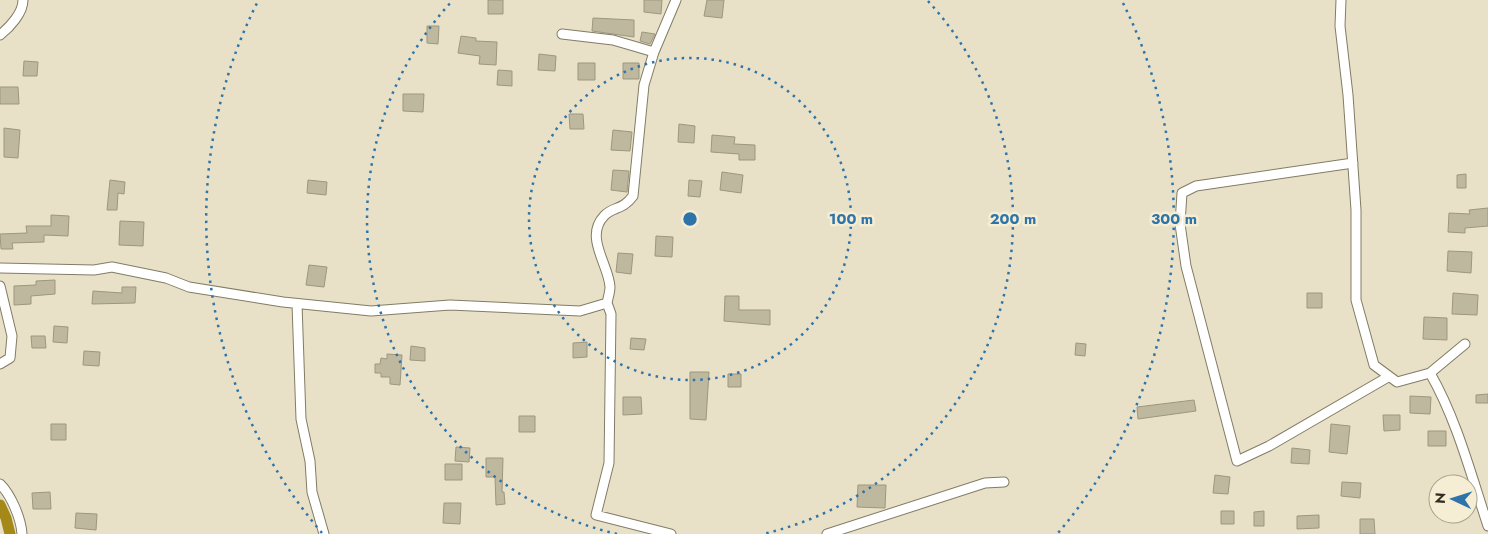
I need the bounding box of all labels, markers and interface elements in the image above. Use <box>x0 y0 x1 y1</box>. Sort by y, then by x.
text: 100 m <box>829 208 873 230</box>
text: 200 m <box>990 208 1036 230</box>
text: 300 m <box>1151 208 1197 230</box>
centre of rings <box>681 210 699 228</box>
north arrow <box>1428 474 1478 524</box>
text: N <box>1430 492 1450 504</box>

